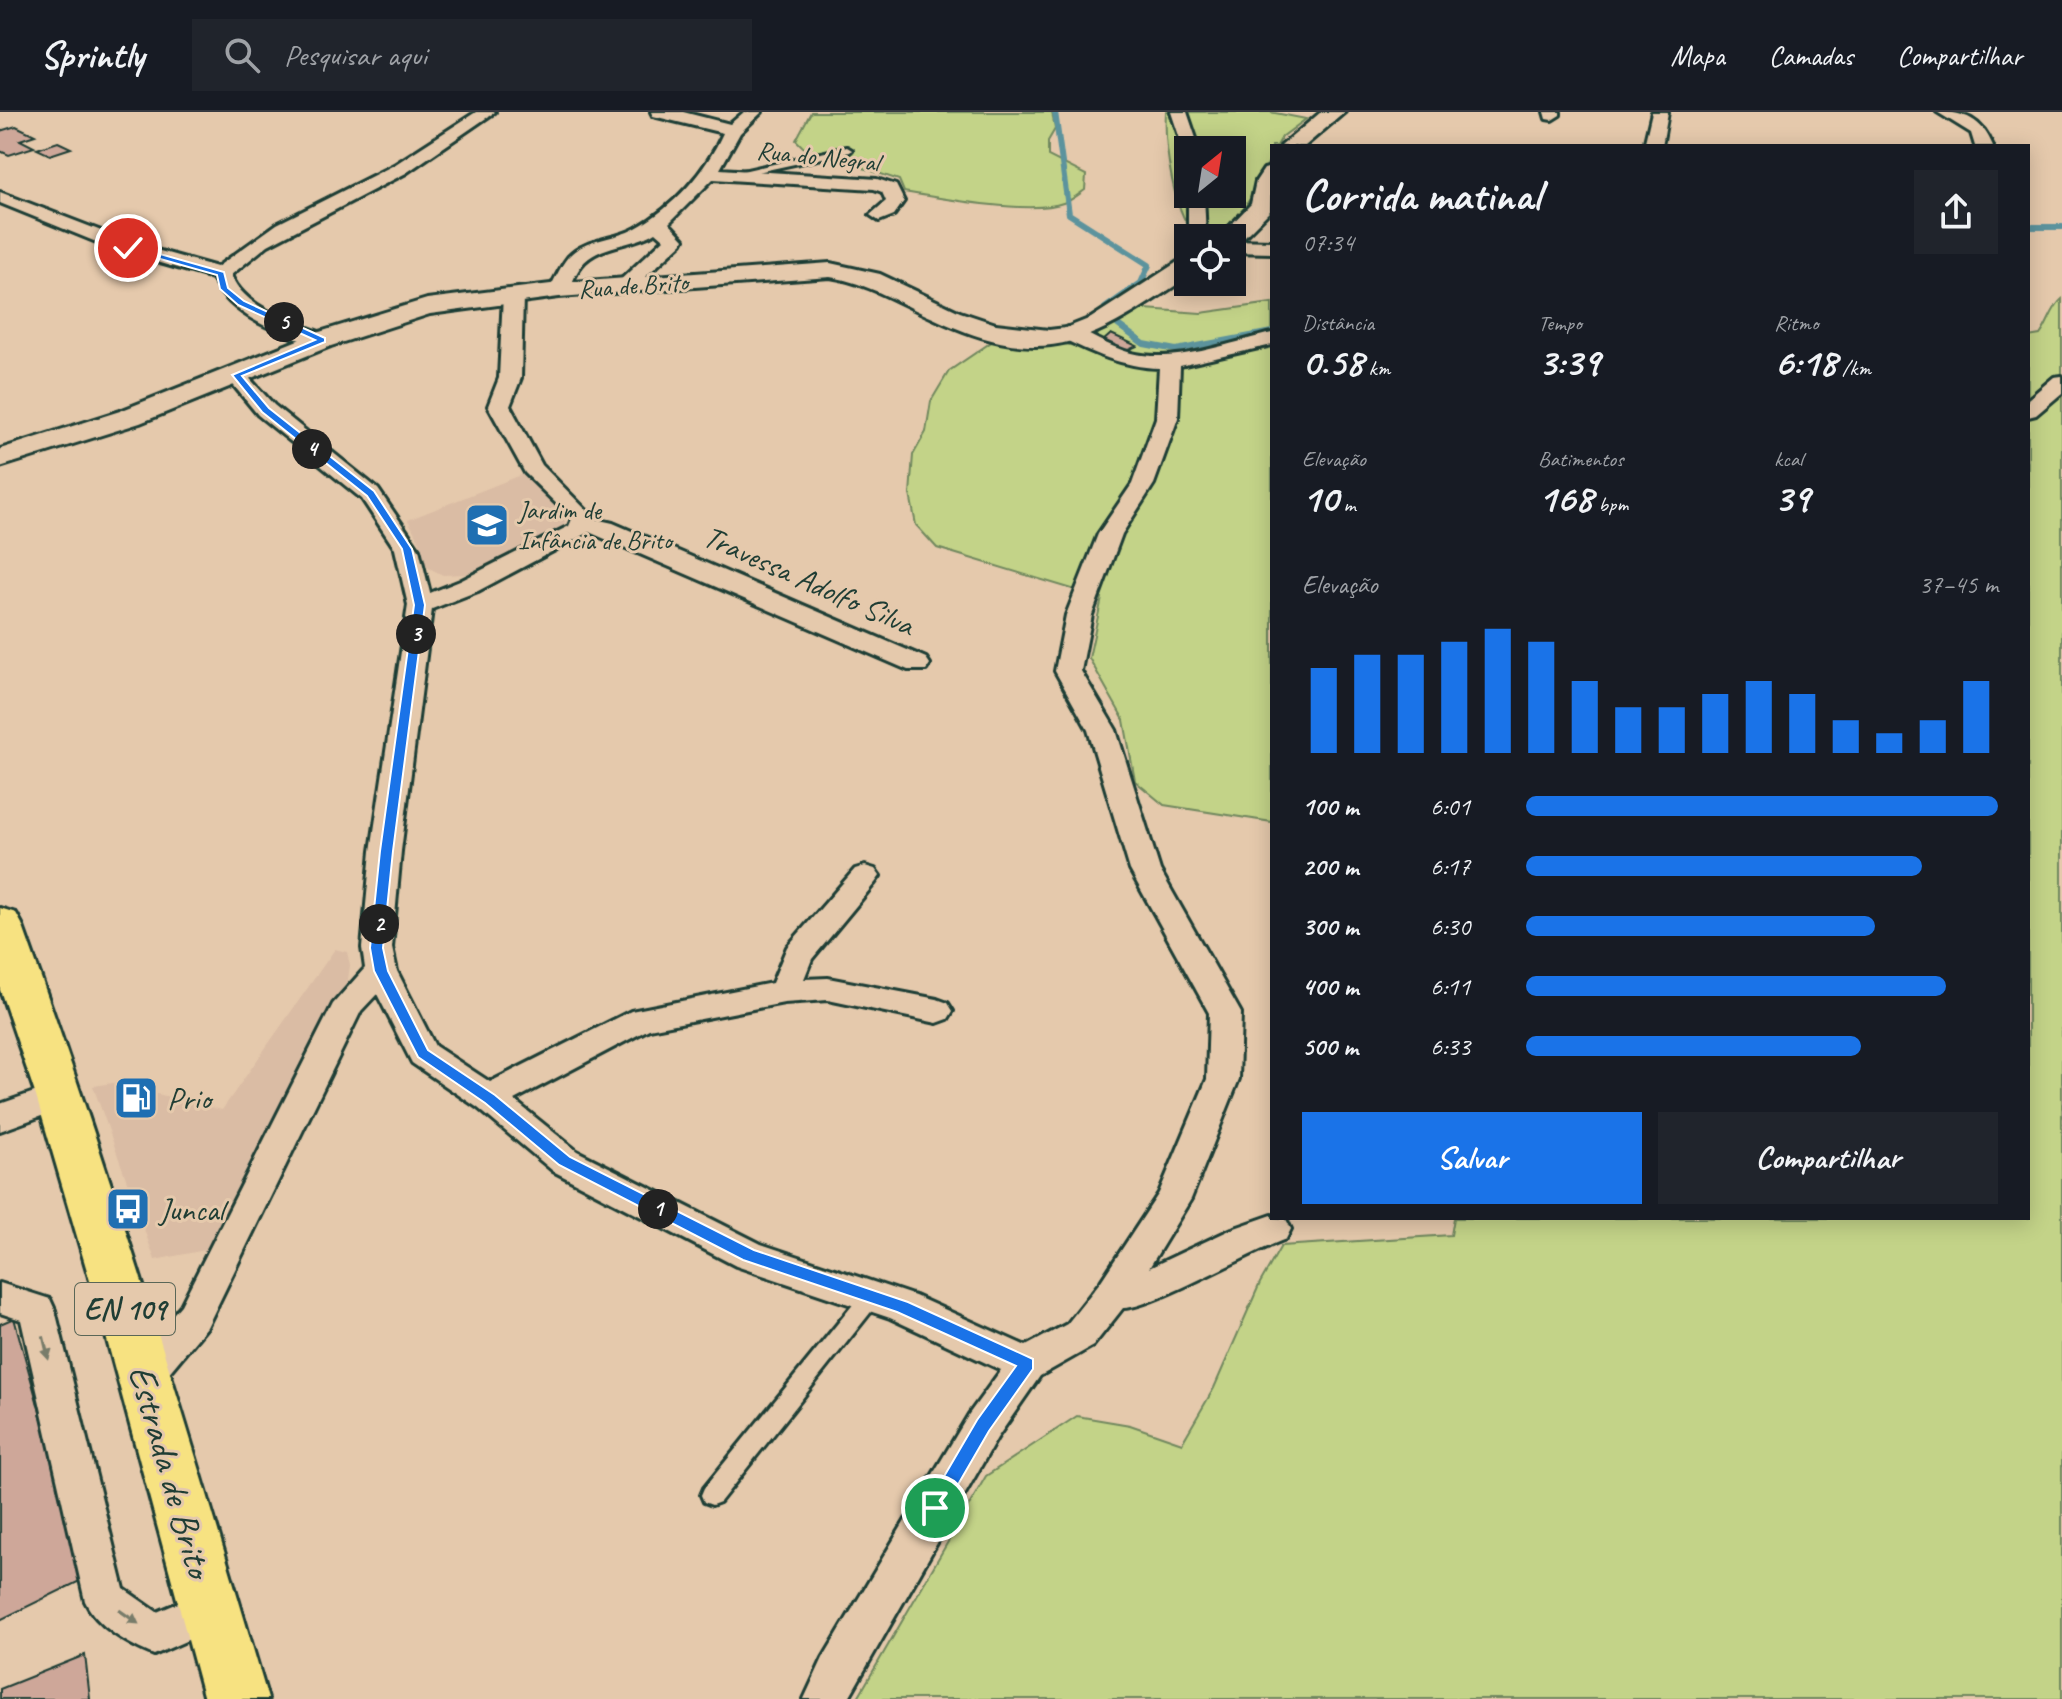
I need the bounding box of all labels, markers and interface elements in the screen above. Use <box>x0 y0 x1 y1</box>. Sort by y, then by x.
search box <box>192 19 752 91</box>
text: Sprintly <box>40 32 144 79</box>
icon: search <box>220 33 264 77</box>
text: Pesquisar aqui <box>284 36 427 74</box>
text: Mapa <box>1670 38 1725 73</box>
text: Camadas <box>1769 38 1853 73</box>
text: Compartilhar <box>1897 38 2022 73</box>
street label: Rua do Negral <box>755 134 885 180</box>
north arrow <box>1174 136 1246 208</box>
map controls <box>1174 136 1246 296</box>
text: Corrida matinal <box>1302 168 1540 223</box>
button: share <box>1914 170 1998 254</box>
pin <box>94 214 162 282</box>
button: locate <box>1174 224 1246 296</box>
icon: check <box>106 226 150 270</box>
text: 07:34 <box>1302 226 1354 259</box>
street label: Rua de Brito <box>577 265 692 306</box>
pin: 5 <box>264 302 304 342</box>
text: 5 <box>279 308 289 336</box>
text: Distância <box>1302 309 1374 337</box>
text: Tempo <box>1538 309 1582 337</box>
text: Ritmo <box>1774 309 1818 337</box>
text: 0.58 <box>1302 337 1363 387</box>
text: 3:39 <box>1538 337 1599 387</box>
text: 6:18 <box>1774 337 1837 387</box>
text: km <box>1363 354 1390 382</box>
text: /km <box>1837 354 1871 382</box>
pin: 4 <box>292 429 332 469</box>
text: 4 <box>307 435 317 463</box>
text: Elevação <box>1302 445 1366 473</box>
text: Batimentos <box>1538 445 1624 473</box>
text: kcal <box>1774 445 1803 473</box>
text: 10 <box>1302 473 1338 523</box>
text: 168 <box>1538 473 1593 523</box>
text: 39 <box>1774 473 1810 523</box>
text: m <box>1338 490 1356 518</box>
text: bpm <box>1593 490 1628 518</box>
place label: Jardim de Infância de Brito <box>516 494 675 557</box>
school or university icon: Jardim de Infância de Brito <box>463 501 511 549</box>
street label: Travessa Adolfo Silva <box>697 516 922 646</box>
text: Elevação <box>1302 568 1377 601</box>
text: 37–45 m <box>1919 568 1998 601</box>
pin: 3 <box>396 614 436 654</box>
text: 3 <box>411 620 421 648</box>
text: 100 m <box>1302 790 1358 823</box>
text: 6:01 <box>1430 790 1470 823</box>
text: 200 m <box>1302 850 1358 883</box>
text: 6:17 <box>1430 850 1470 883</box>
pin: 2 <box>359 904 399 944</box>
text: 2 <box>374 910 384 938</box>
text: 300 m <box>1302 910 1358 943</box>
text: 6:30 <box>1430 910 1470 943</box>
text: 400 m <box>1302 970 1358 1003</box>
text: 6:11 <box>1430 970 1470 1003</box>
text: 500 m <box>1302 1030 1358 1063</box>
text: 6:33 <box>1430 1030 1470 1063</box>
fuel station icon: Prio <box>112 1074 160 1122</box>
place label: Prio <box>167 1078 215 1119</box>
button: Salvar <box>1302 1112 1642 1204</box>
button: Compartilhar <box>1658 1112 1998 1204</box>
bus stop icon: Juncal <box>104 1185 152 1233</box>
place label: Juncal <box>157 1189 229 1230</box>
pin: 1 <box>638 1189 678 1229</box>
text: 1 <box>653 1195 663 1223</box>
road number: EN 109 <box>75 1283 175 1335</box>
one-way arrow <box>40 1336 53 1361</box>
street label: Estrada de Brito <box>118 1360 224 1586</box>
pin <box>901 1474 969 1542</box>
icon: arrive <box>913 1486 957 1530</box>
one-way arrow <box>119 1609 140 1624</box>

